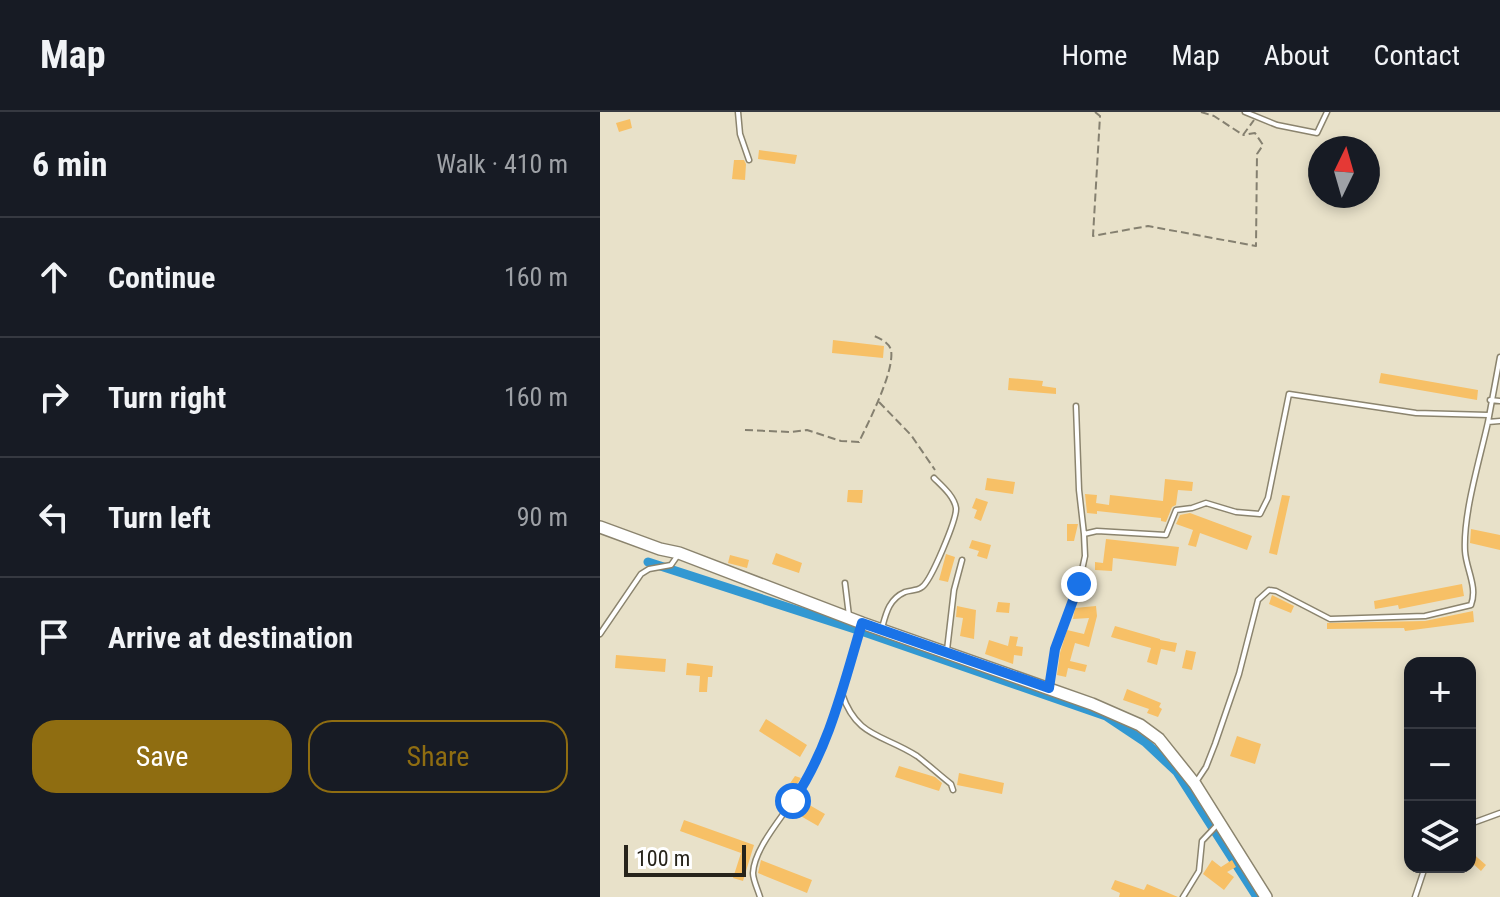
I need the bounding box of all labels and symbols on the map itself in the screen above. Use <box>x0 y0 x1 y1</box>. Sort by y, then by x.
north arrow <box>1308 136 1380 208</box>
route end <box>1061 566 1097 602</box>
route start <box>775 783 811 819</box>
scale bar <box>624 841 746 877</box>

